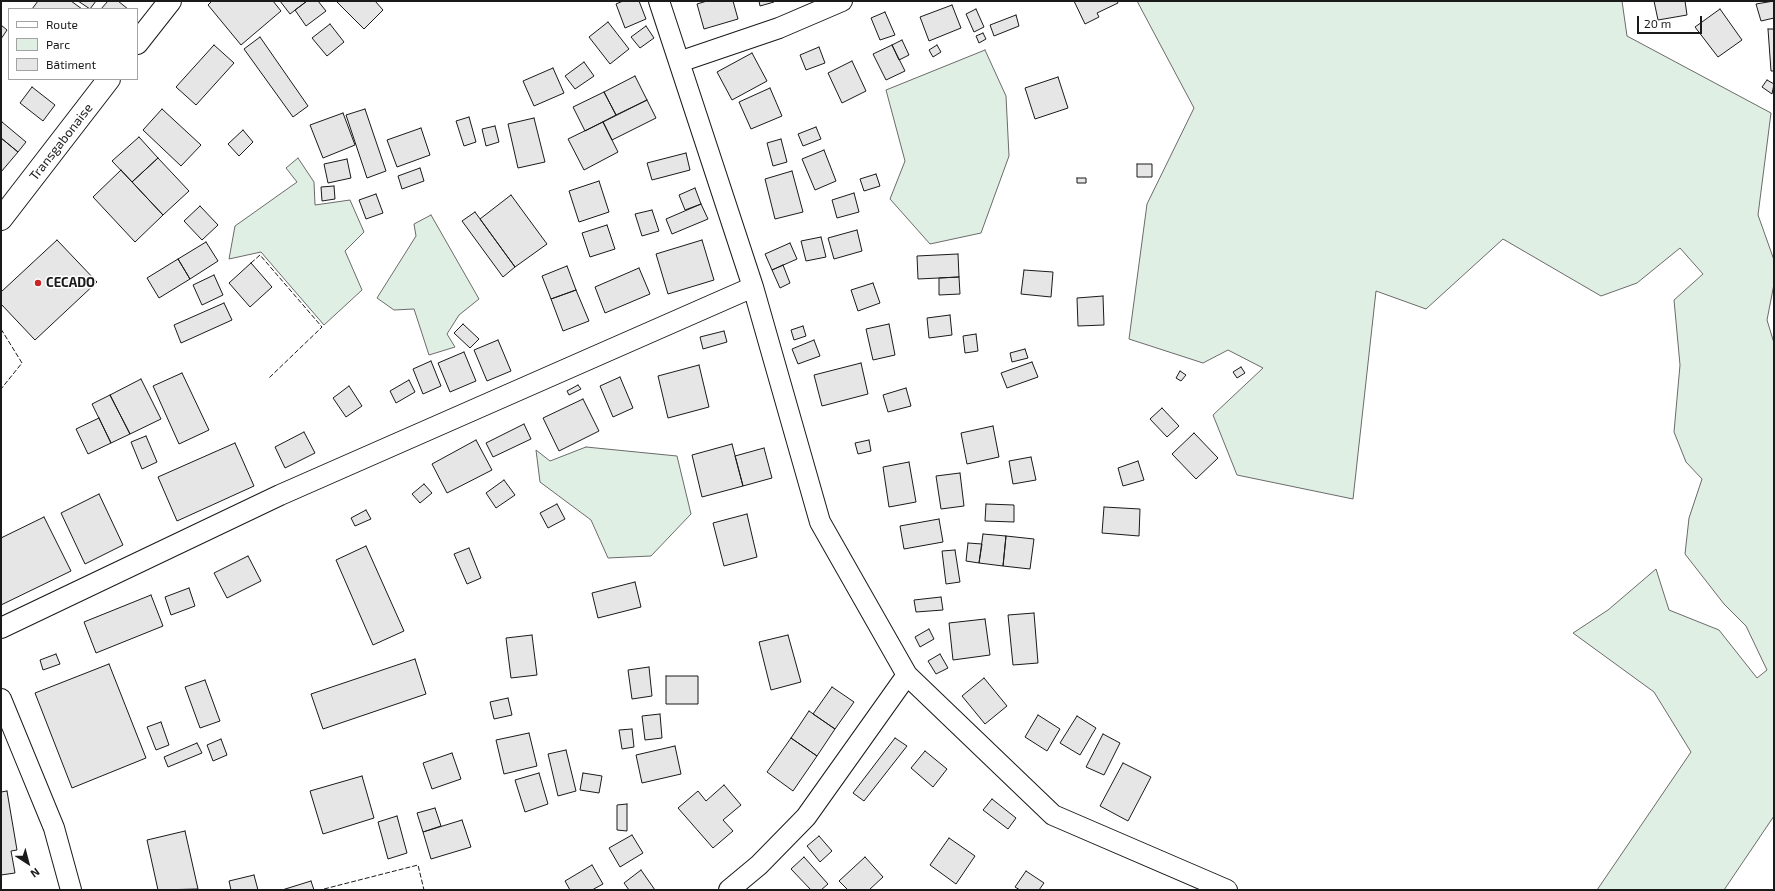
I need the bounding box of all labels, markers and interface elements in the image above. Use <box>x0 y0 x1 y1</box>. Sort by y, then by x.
legend <box>8 8 138 80</box>
scale bar <box>1639 8 1704 34</box>
text: 20 m <box>1644 16 1671 30</box>
text: Route <box>46 17 78 31</box>
text: Parc <box>46 37 70 51</box>
text: Bâtiment <box>46 57 96 71</box>
street label: Transgabonaise <box>26 100 96 184</box>
place label: CECADO <box>46 275 95 291</box>
marker: CECADO <box>33 278 43 288</box>
north arrow <box>8 843 48 883</box>
text: N <box>28 866 42 881</box>

